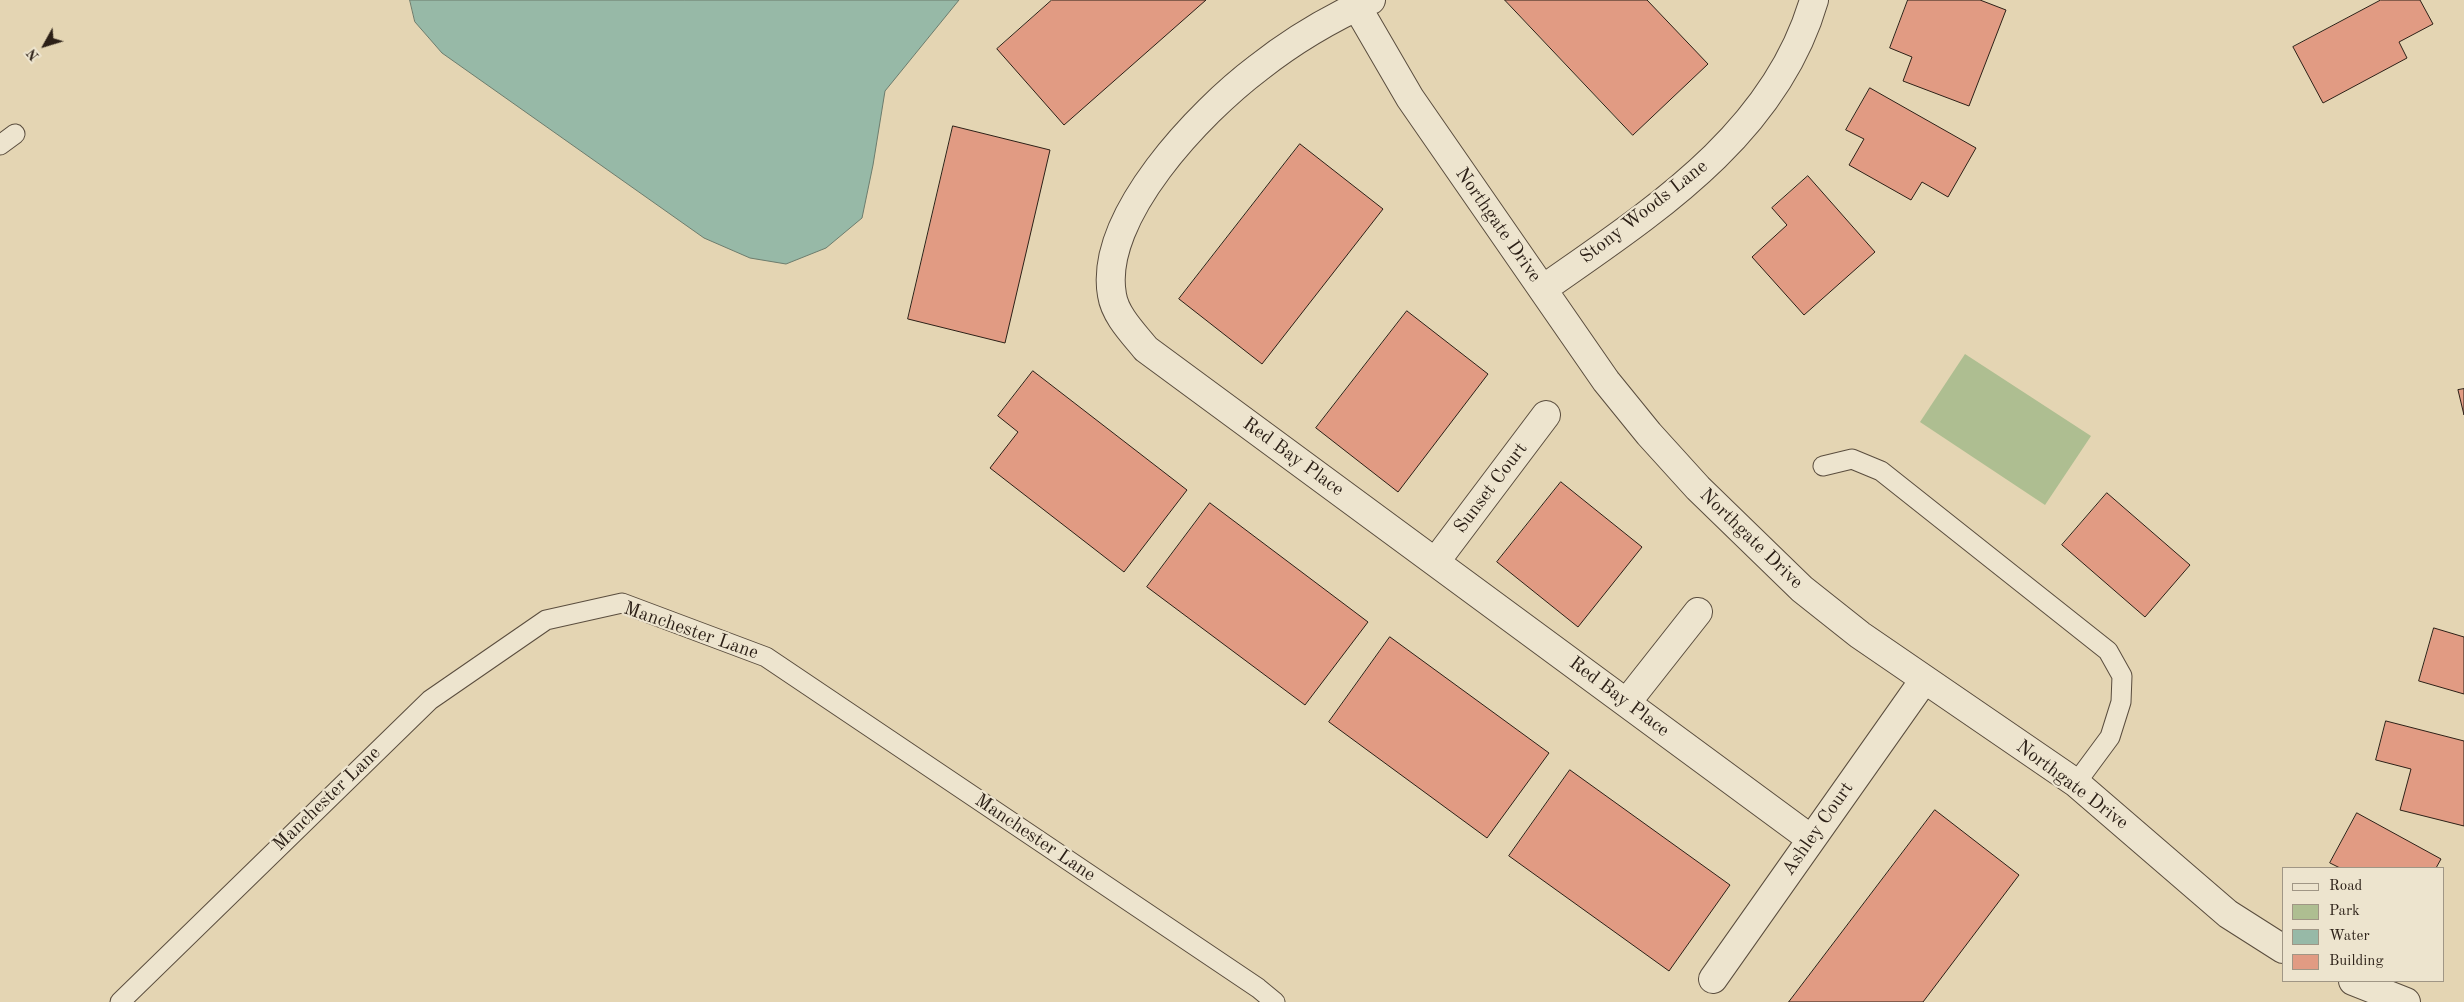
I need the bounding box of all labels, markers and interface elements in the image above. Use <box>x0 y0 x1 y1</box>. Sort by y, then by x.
north arrow <box>20 20 70 70</box>
text: N <box>25 46 42 63</box>
street label: Stony Woods Lane <box>1576 155 1712 269</box>
street label: Northgate Drive <box>1450 163 1546 287</box>
street label: Red Bay Place <box>1238 413 1348 501</box>
street label: Sunset Court <box>1449 438 1533 538</box>
street label: Northgate Drive <box>1695 484 1807 594</box>
street label: Manchester Lane <box>621 597 761 665</box>
street label: Red Bay Place <box>1564 652 1674 742</box>
street label: Northgate Drive <box>2011 735 2133 835</box>
street label: Manchester Lane <box>268 742 386 856</box>
street label: Ashley Court <box>1777 778 1859 880</box>
street label: Manchester Lane <box>970 789 1100 887</box>
legend <box>2282 867 2444 982</box>
text: Road <box>2329 879 2362 894</box>
text: Park <box>2329 904 2360 919</box>
text: Water <box>2329 929 2370 944</box>
text: Building <box>2329 954 2384 969</box>

